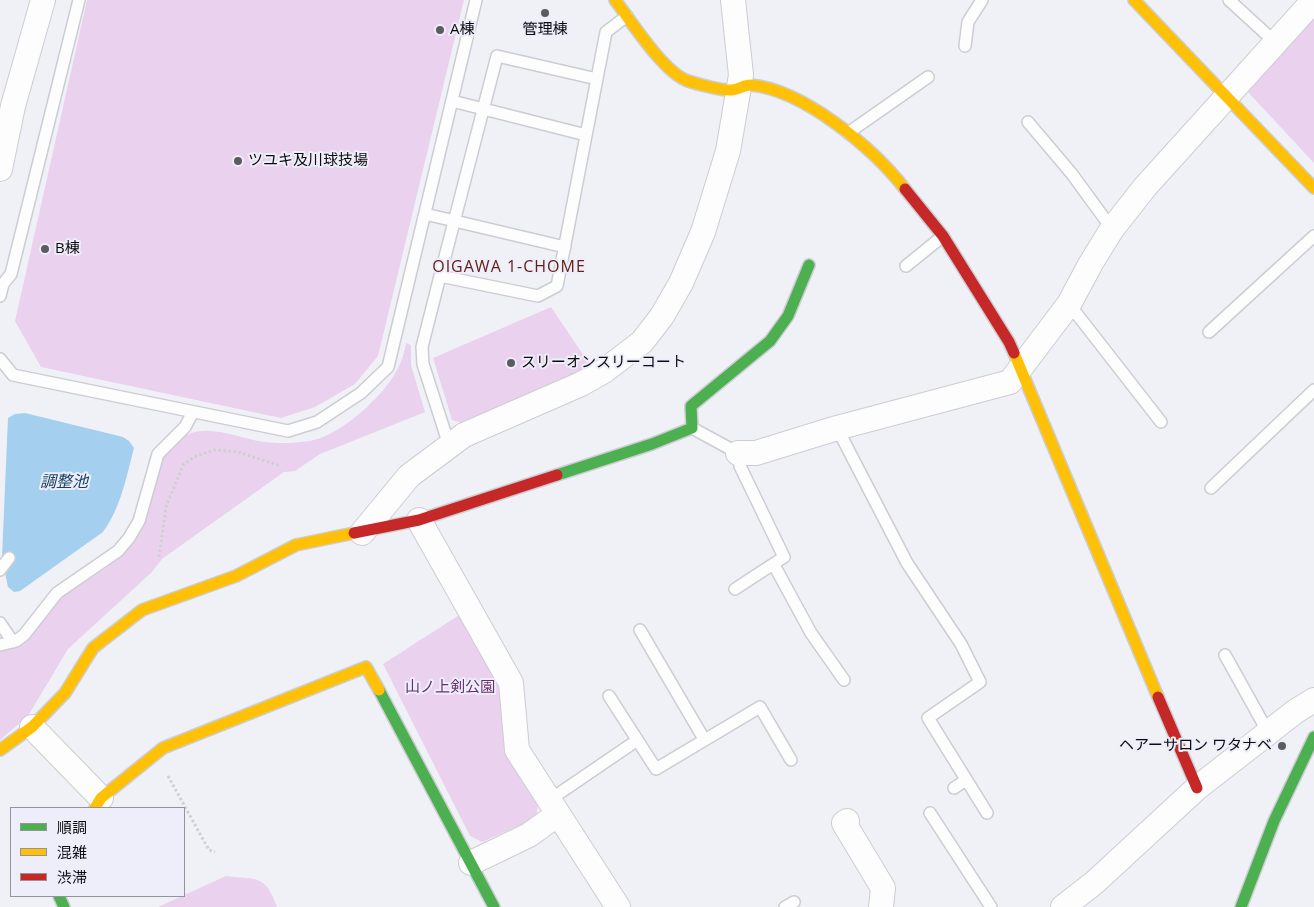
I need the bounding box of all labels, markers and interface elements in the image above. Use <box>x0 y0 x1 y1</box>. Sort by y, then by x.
marker: 管理棟 <box>539 7 551 19</box>
place label: A棟 <box>450 21 474 39</box>
place label: 管理棟 <box>523 21 567 39</box>
marker: A棟 <box>434 24 446 36</box>
place label: ツユキ及川球技場 <box>248 152 368 170</box>
marker: ツユキ及川球技場 <box>232 155 244 167</box>
place label: B棟 <box>55 240 80 258</box>
marker: B棟 <box>39 243 51 255</box>
district label: OIGAWA 1-CHOME <box>430 257 588 277</box>
place label: スリーオンスリーコート <box>521 354 686 372</box>
marker: スリーオンスリーコート <box>505 357 517 369</box>
water label: 調整池 <box>40 472 88 492</box>
park label: 山ノ上剣公園 <box>405 679 495 697</box>
place label: ヘアーサロン ワタナベ <box>1119 737 1272 755</box>
marker: ヘアーサロン ワタナベ <box>1276 740 1288 752</box>
legend <box>10 807 185 897</box>
text: 順調 <box>57 817 87 837</box>
text: 混雑 <box>57 842 87 862</box>
text: 渋滞 <box>57 867 87 887</box>

